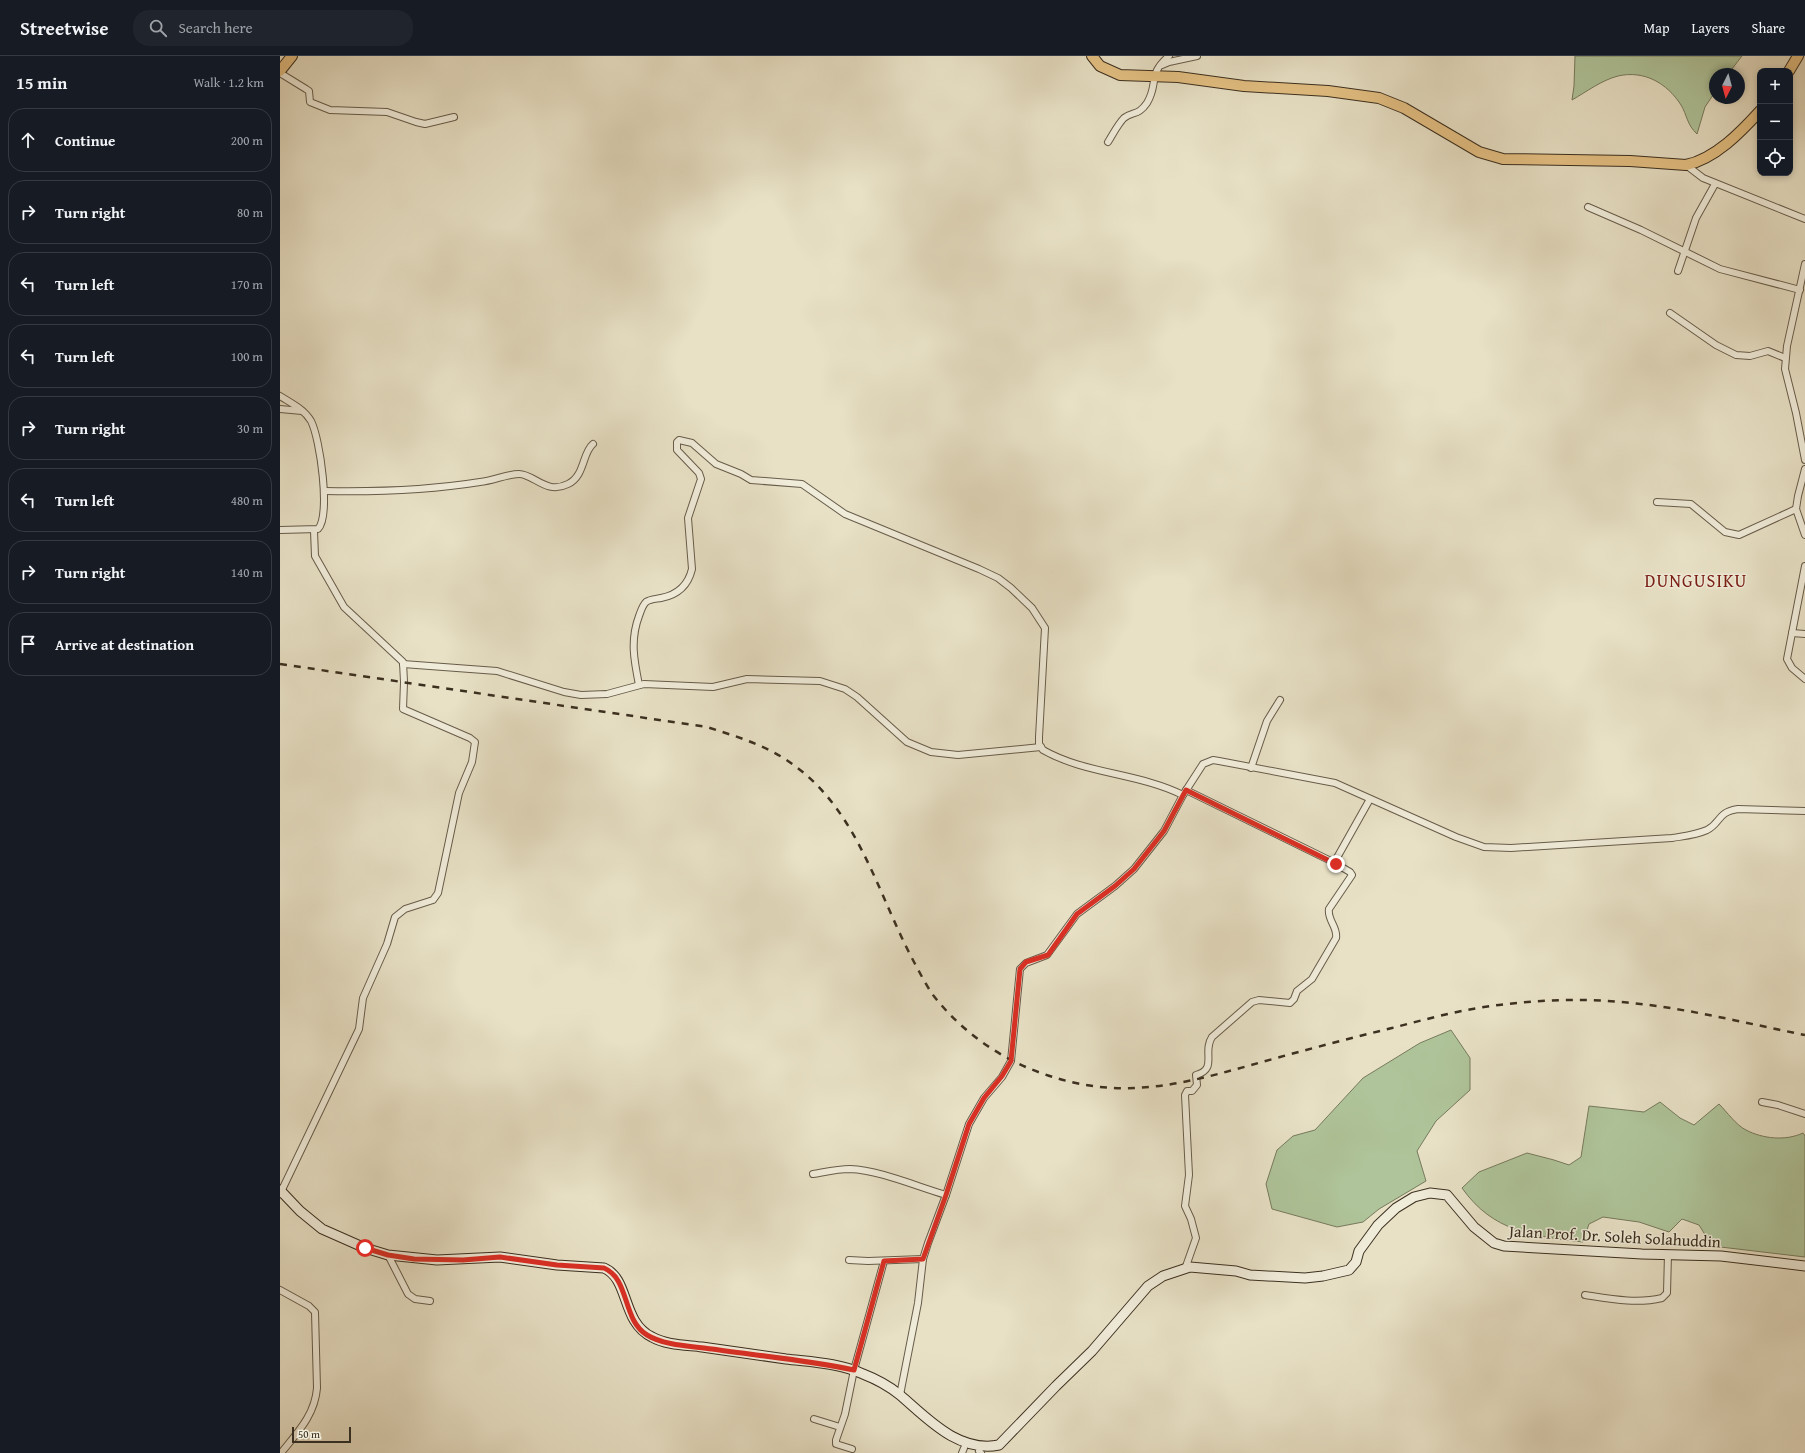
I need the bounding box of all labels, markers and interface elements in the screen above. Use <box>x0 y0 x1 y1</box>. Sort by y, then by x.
search box <box>133 10 413 46</box>
text: Streetwise <box>20 14 109 42</box>
icon: search <box>147 17 169 39</box>
text: Search here <box>179 17 253 38</box>
text: Map <box>1644 18 1670 38</box>
text: Layers <box>1692 18 1730 38</box>
text: Share <box>1752 18 1785 38</box>
north arrow <box>1709 68 1745 104</box>
map controls <box>1757 68 1793 176</box>
button: + <box>1757 68 1793 104</box>
text: 15 min <box>16 70 67 95</box>
text: Walk · 1.2 km <box>193 73 264 92</box>
button: − <box>1757 104 1793 140</box>
icon: ahead <box>17 129 39 151</box>
text: Continue <box>55 130 116 151</box>
text: 200 m <box>231 131 263 150</box>
button: locate <box>1757 140 1793 176</box>
icon: right <box>17 201 39 223</box>
text: Turn right <box>55 202 126 223</box>
text: 80 m <box>237 203 263 222</box>
icon: left <box>17 273 39 295</box>
text: Turn left <box>55 274 114 295</box>
text: 170 m <box>231 275 263 294</box>
icon: left <box>17 345 39 367</box>
text: Turn left <box>55 346 114 367</box>
text: 100 m <box>231 347 263 366</box>
icon: right <box>17 417 39 439</box>
text: Turn right <box>55 418 126 439</box>
text: 30 m <box>237 419 263 438</box>
icon: left <box>17 489 39 511</box>
text: Turn left <box>55 490 114 511</box>
text: 480 m <box>231 491 263 510</box>
icon: right <box>17 561 39 583</box>
text: Turn right <box>55 562 126 583</box>
text: 140 m <box>231 563 263 582</box>
district label: DUNGUSIKU <box>1645 567 1747 594</box>
icon: arrive <box>17 633 39 655</box>
text: Arrive at destination <box>55 634 194 655</box>
route end <box>1327 855 1345 873</box>
street label: Jalan Prof. Dr. Soleh Solahuddin <box>1506 1218 1722 1254</box>
route start <box>356 1239 374 1257</box>
scale bar <box>292 1425 351 1444</box>
text: 50 m <box>298 1426 320 1442</box>

